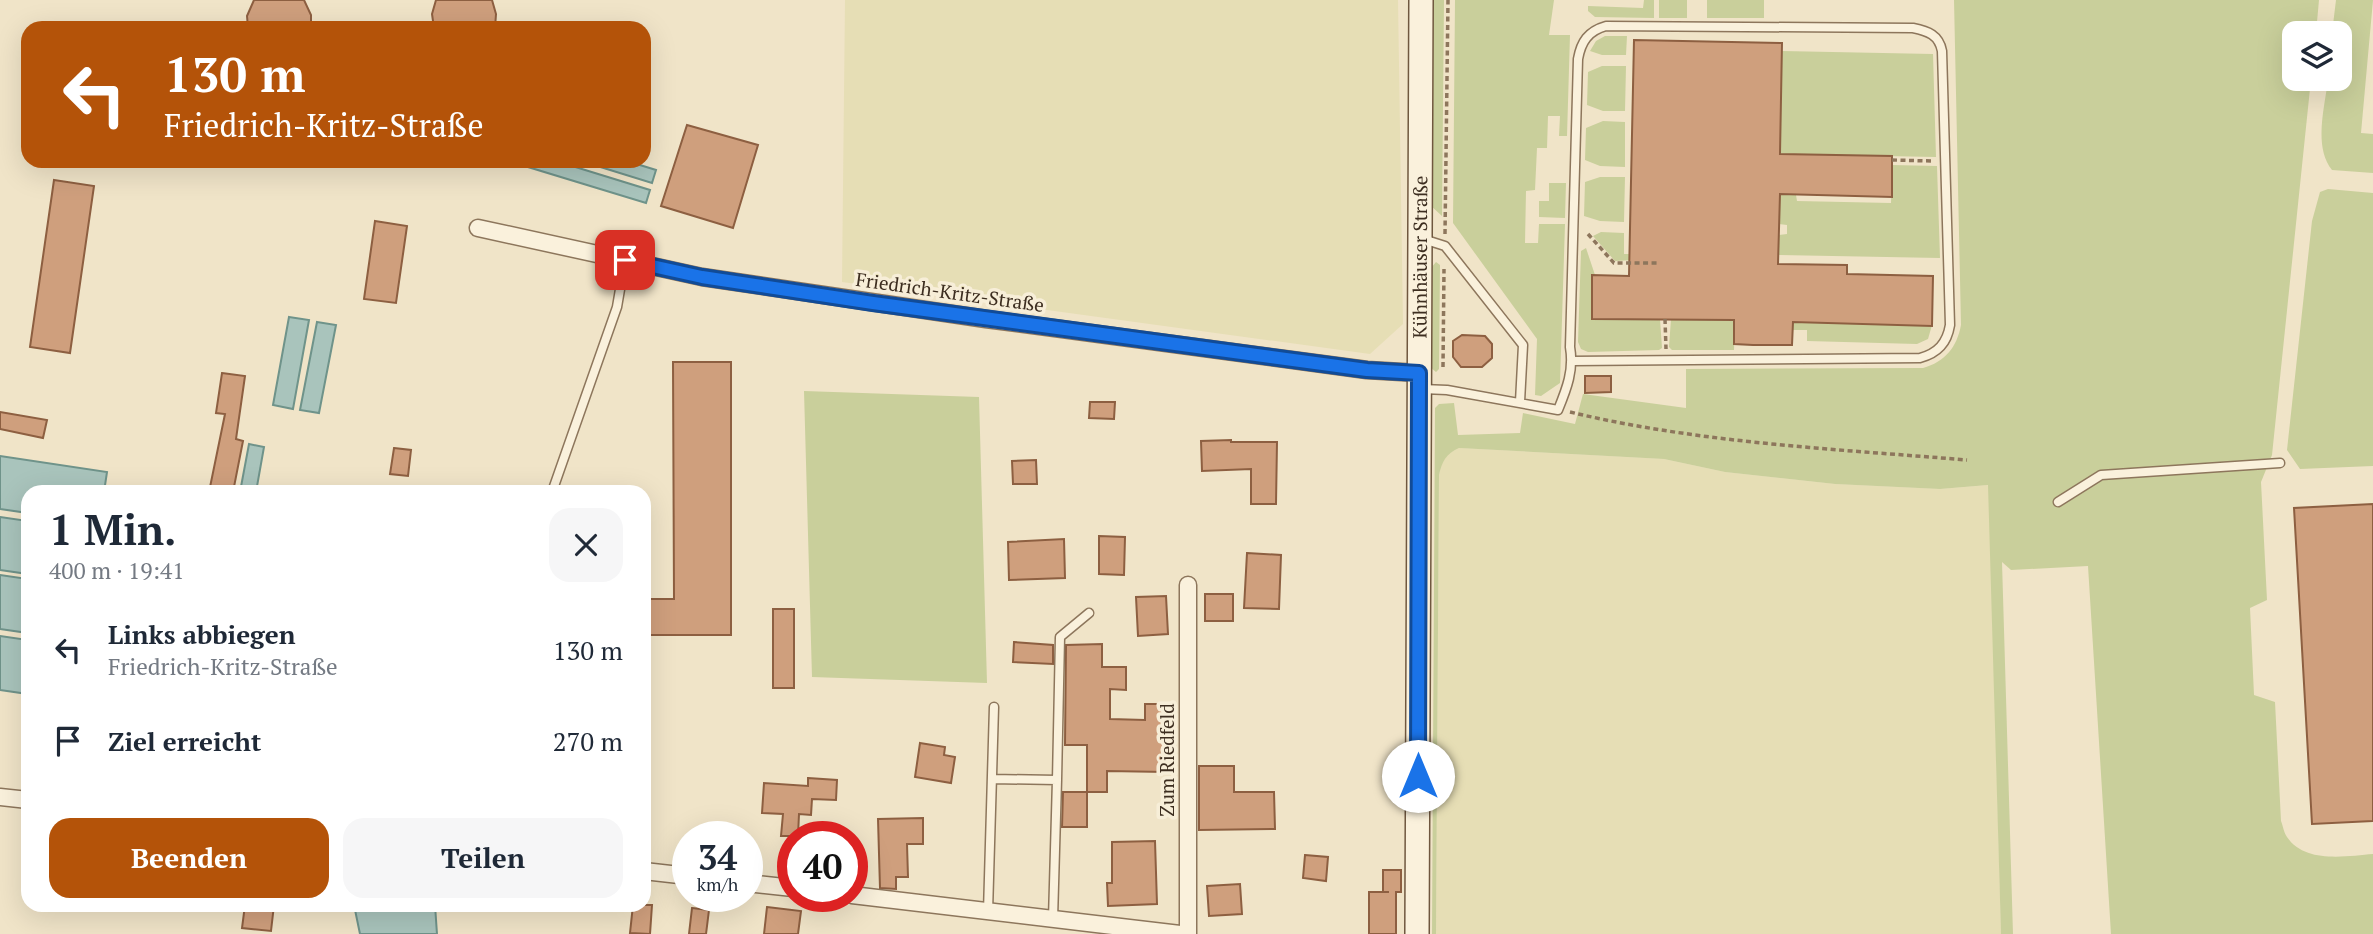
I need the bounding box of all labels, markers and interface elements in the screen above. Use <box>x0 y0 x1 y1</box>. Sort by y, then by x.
map controls <box>2282 21 2352 91</box>
button: layers <box>2282 21 2352 91</box>
text: 130 m <box>164 41 306 106</box>
icon: left <box>49 49 140 140</box>
text: Friedrich-Kritz-Straße <box>164 104 484 146</box>
street label: Kühnhäuser Straße <box>1407 176 1432 338</box>
pin <box>595 230 655 290</box>
icon: arrive <box>606 241 644 279</box>
street label: Friedrich-Kritz-Straße <box>854 266 1046 317</box>
text: 1 Min. <box>49 501 177 557</box>
button: close <box>549 508 623 582</box>
text: 400 m · 19:41 <box>49 555 184 586</box>
text: Links abbiegen <box>108 617 296 651</box>
icon: left <box>49 631 87 669</box>
text: 130 m <box>553 633 623 667</box>
text: Friedrich-Kritz-Straße <box>108 651 338 682</box>
street label: Zum Riedfeld <box>1154 703 1179 817</box>
icon: arrive <box>49 722 87 760</box>
text: Ziel erreicht <box>108 724 261 758</box>
text: 270 m <box>553 724 623 758</box>
position arrow <box>1381 739 1455 813</box>
button: Beenden <box>49 818 329 898</box>
button: Teilen <box>343 818 623 898</box>
speed limit sign: 40 <box>777 821 868 912</box>
text: 34 <box>698 834 737 880</box>
text: km/h <box>697 872 738 896</box>

